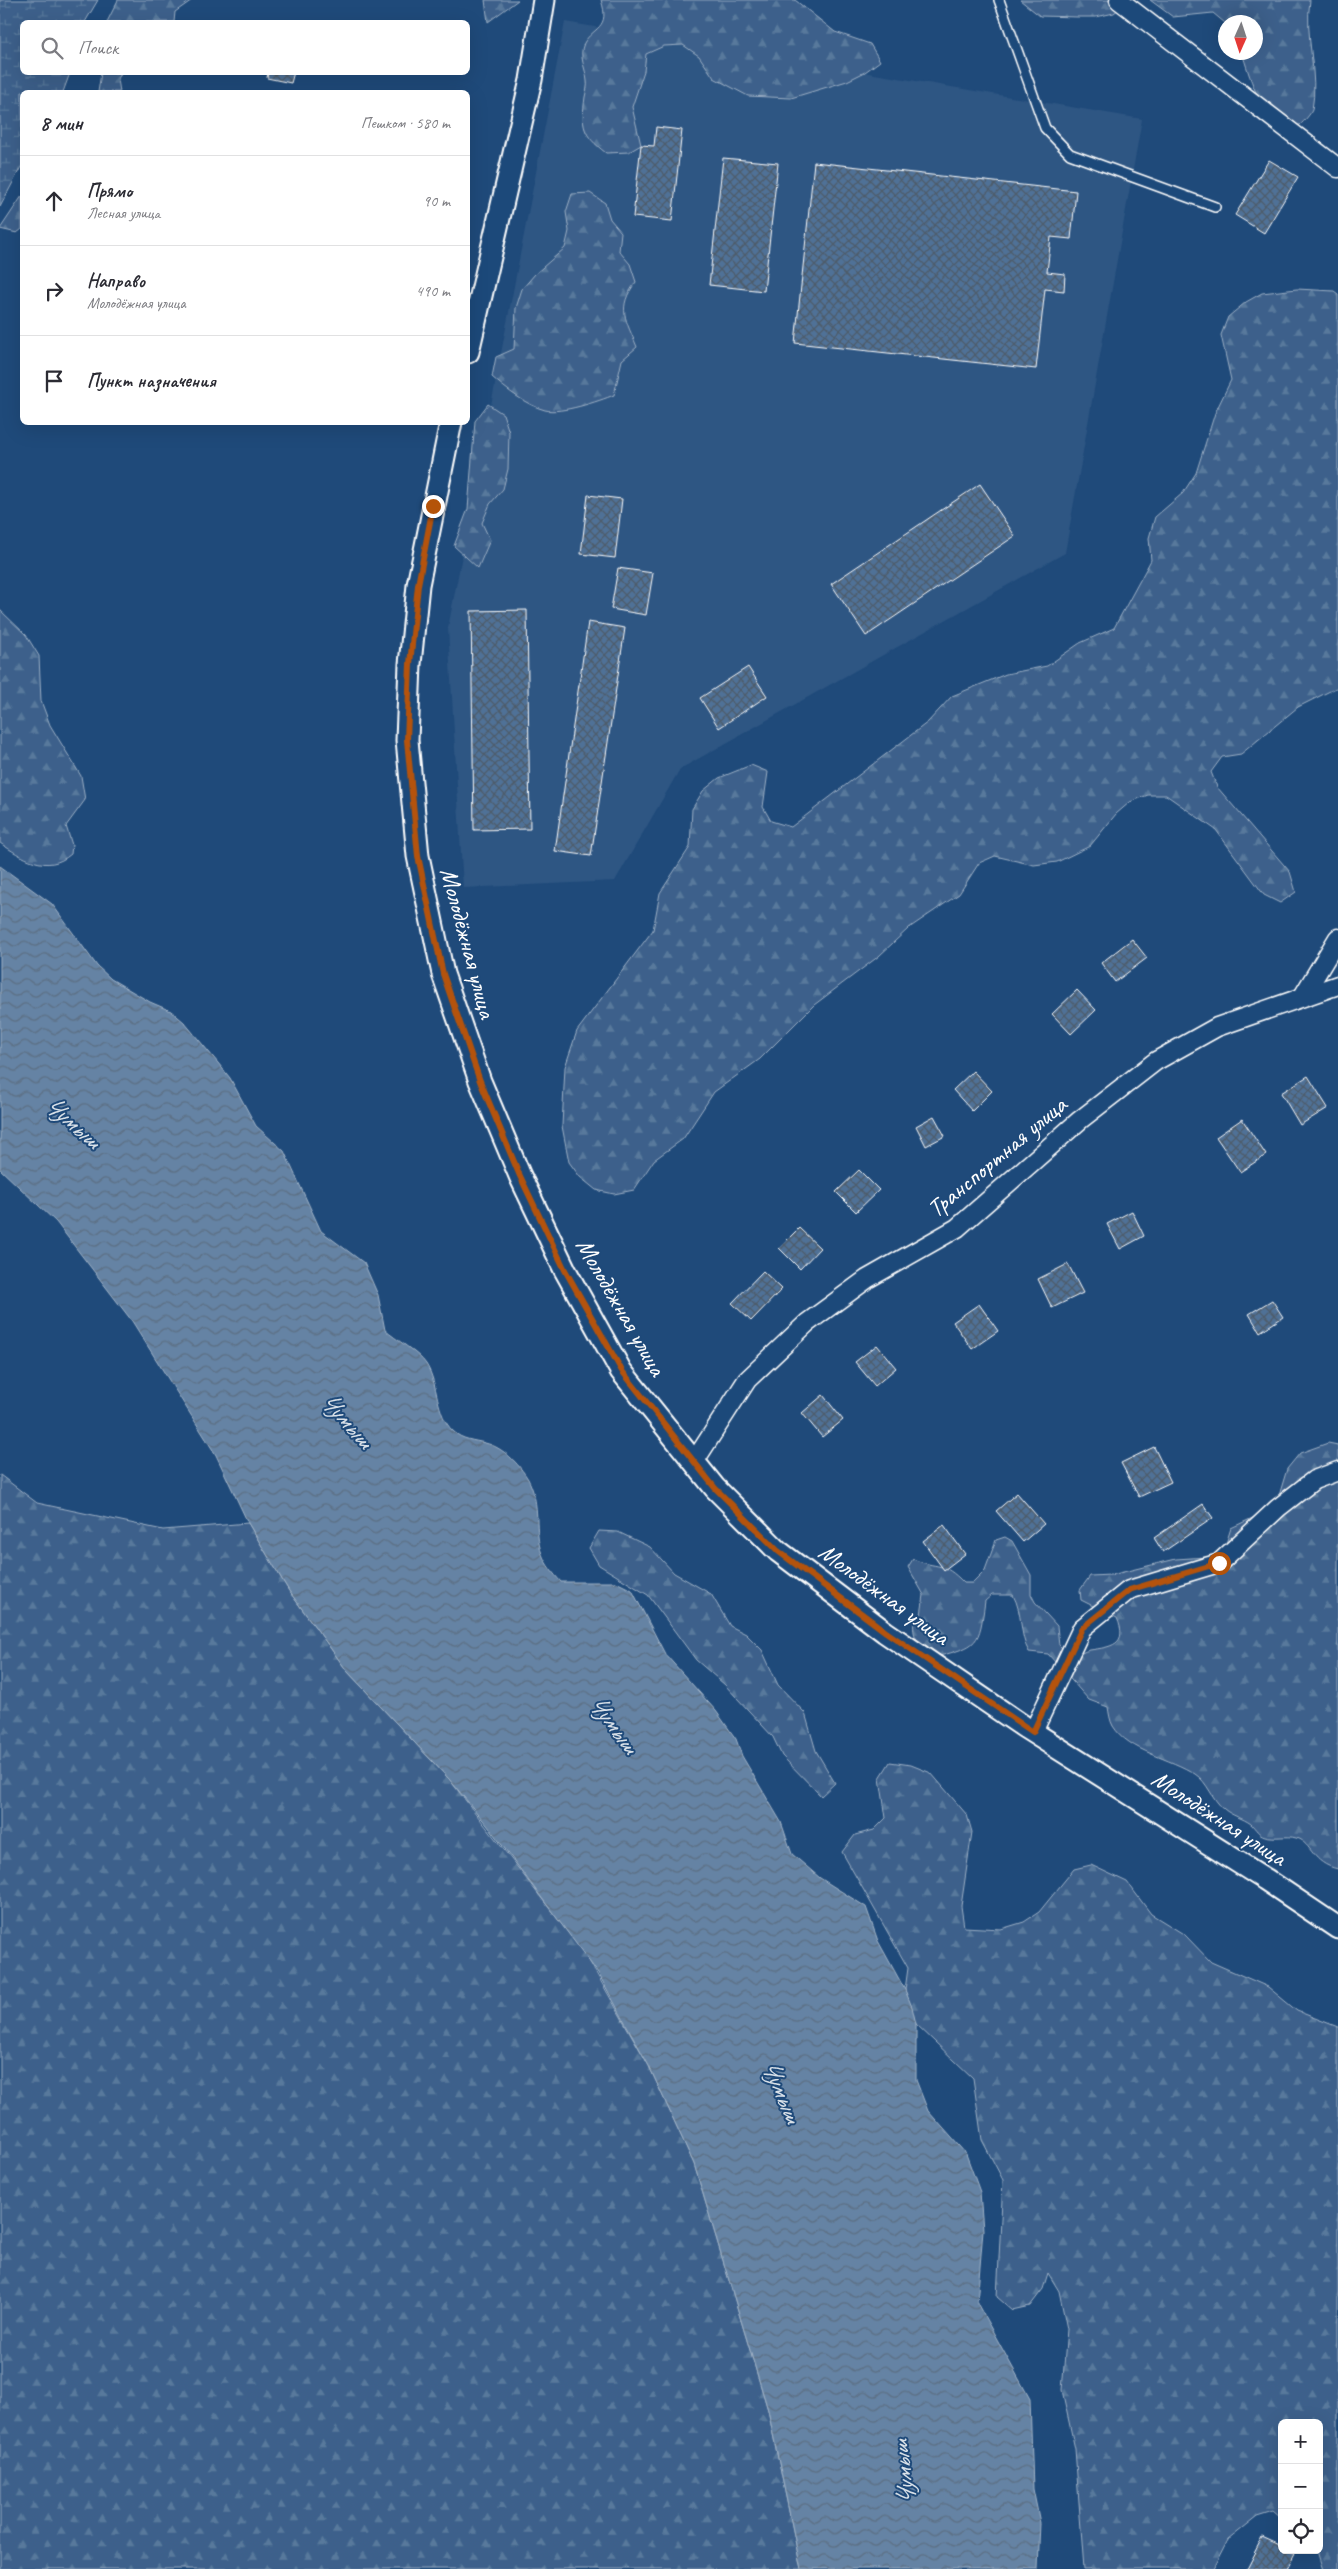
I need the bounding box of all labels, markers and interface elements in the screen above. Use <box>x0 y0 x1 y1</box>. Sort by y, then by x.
north arrow <box>1218 15 1263 60</box>
search box <box>20 20 470 75</box>
icon: search <box>38 34 66 62</box>
text: Поиск <box>78 36 118 60</box>
text: 8 мин <box>40 110 83 136</box>
text: Пешком · 580 m <box>361 113 450 133</box>
text: Прямо <box>87 179 132 203</box>
icon: ahead <box>40 187 68 215</box>
text: 90 m <box>423 191 450 211</box>
text: Лесная улица <box>87 203 160 223</box>
text: Направо <box>87 269 145 293</box>
icon: right <box>40 277 68 305</box>
text: 490 m <box>416 281 450 301</box>
text: Молодёжная улица <box>87 293 186 313</box>
icon: arrive <box>40 367 68 395</box>
text: Пункт назначения <box>87 369 216 393</box>
route end <box>422 495 445 518</box>
street label: Молодёжная улица <box>433 864 504 1024</box>
water label: Чумыш <box>38 1088 110 1158</box>
street label: Транспортная улица <box>921 1088 1075 1225</box>
street label: Молодёжная улица <box>569 1232 674 1383</box>
water label: Чумыш <box>313 1385 383 1457</box>
street label: Молодёжная улица <box>812 1536 957 1653</box>
route start <box>1208 1552 1231 1575</box>
water label: Чумыш <box>581 1688 648 1762</box>
street label: Молодёжная улица <box>1146 1763 1294 1874</box>
water label: Чумыш <box>754 2055 811 2130</box>
map controls <box>1278 2419 1323 2554</box>
button: + <box>1278 2419 1323 2464</box>
water label: Чумыш <box>882 2436 923 2507</box>
button: − <box>1278 2464 1323 2509</box>
button: locate <box>1278 2509 1323 2554</box>

